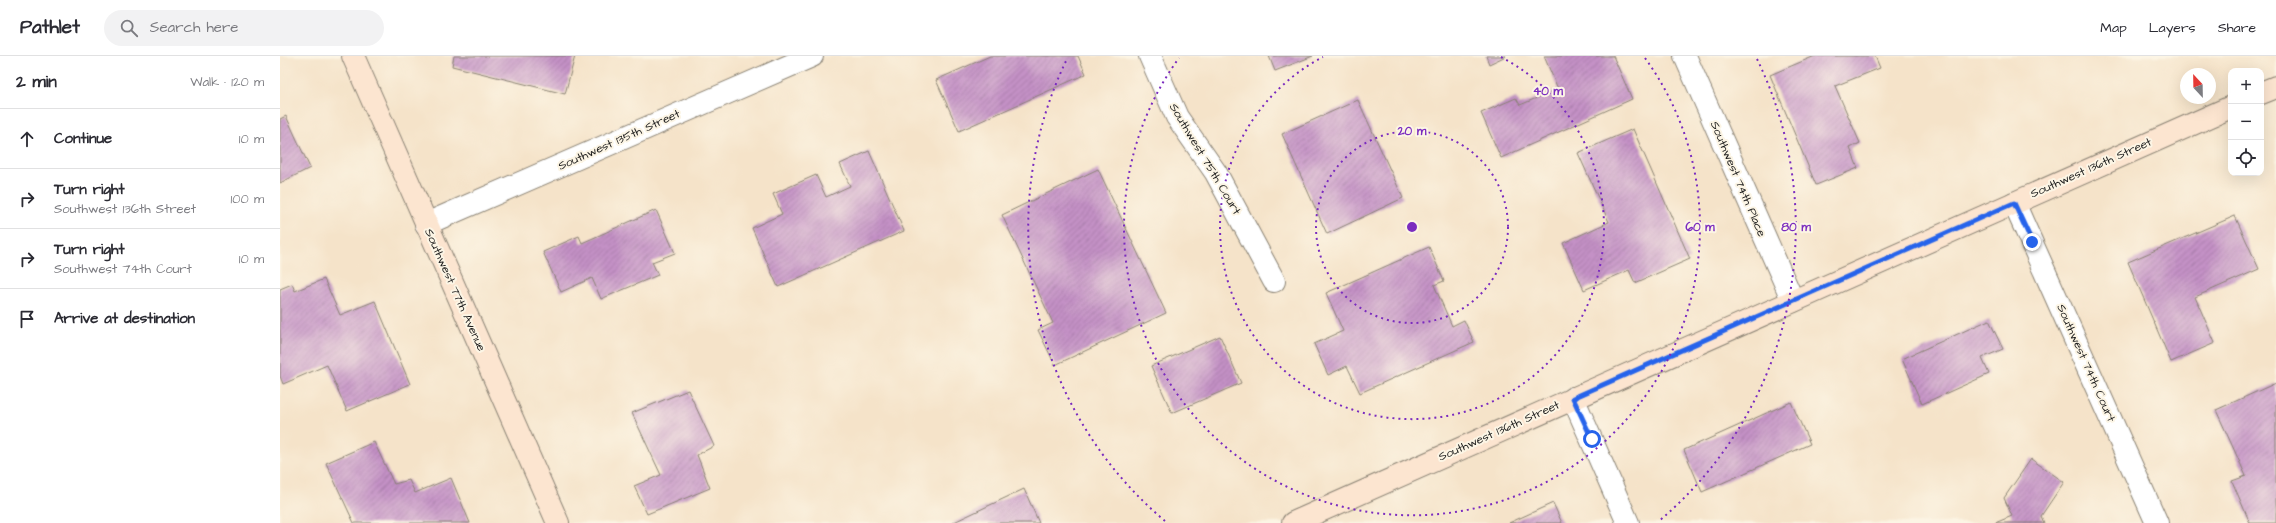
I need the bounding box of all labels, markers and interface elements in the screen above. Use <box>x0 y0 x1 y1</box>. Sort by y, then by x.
search box <box>104 10 384 46</box>
text: Pathlet <box>20 14 80 41</box>
icon: search <box>118 17 140 39</box>
text: Search here <box>150 17 238 38</box>
text: Map <box>2100 18 2127 38</box>
text: Layers <box>2149 18 2196 38</box>
text: Share <box>2218 18 2256 38</box>
north arrow <box>2180 68 2216 104</box>
map controls <box>2228 68 2264 176</box>
button: + <box>2228 68 2264 104</box>
text: 2 min <box>16 70 57 94</box>
text: Walk · 120 m <box>190 73 264 91</box>
text: 40 m <box>1533 83 1564 100</box>
street label: Southwest 75th Court <box>1165 100 1245 218</box>
button: − <box>2228 104 2264 140</box>
street label: Southwest 135th Street <box>555 105 683 175</box>
street label: Southwest 74th Place <box>1706 119 1770 240</box>
text: 20 m <box>1397 123 1427 140</box>
icon: ahead <box>16 128 38 150</box>
text: Continue <box>54 128 112 149</box>
text: 10 m <box>239 130 264 148</box>
street label: Southwest 136th Street <box>2028 134 2154 202</box>
button: locate <box>2228 140 2264 176</box>
text: Turn right <box>54 179 125 200</box>
icon: right <box>16 188 38 210</box>
text: 100 m <box>231 190 264 208</box>
text: Southwest 136th Street <box>54 200 196 218</box>
text: 60 m <box>1685 219 1715 236</box>
text: 80 m <box>1781 219 1811 236</box>
centre of rings <box>1405 220 1419 234</box>
street label: Southwest 77th Avenue <box>420 226 490 354</box>
route end <box>2023 233 2041 251</box>
text: Turn right <box>54 239 125 260</box>
icon: right <box>16 248 38 270</box>
text: 10 m <box>239 250 264 268</box>
text: Southwest 74th Court <box>54 260 192 278</box>
street label: Southwest 74th Court <box>2052 301 2120 425</box>
icon: arrive <box>16 308 38 330</box>
text: Arrive at destination <box>54 308 195 329</box>
street label: Southwest 136th Street <box>1436 397 1562 465</box>
route start <box>1583 430 1601 448</box>

